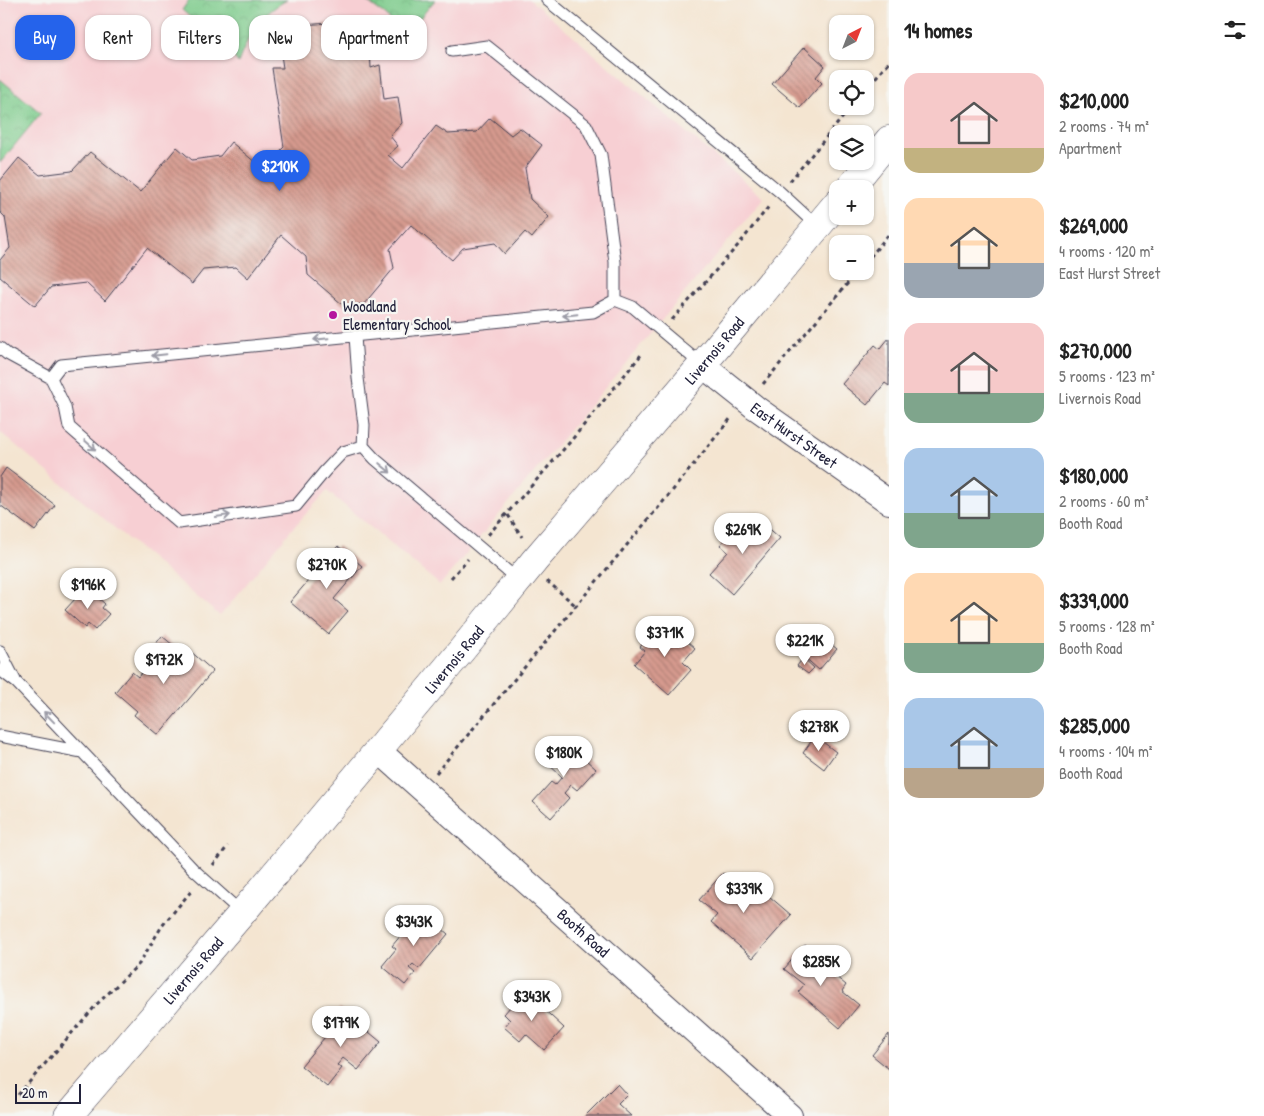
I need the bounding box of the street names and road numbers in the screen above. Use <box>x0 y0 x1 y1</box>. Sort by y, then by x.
street label: Livernois Road <box>679 312 749 389</box>
street label: East Hurst Street <box>746 397 843 474</box>
street label: Livernois Road <box>419 621 489 698</box>
street label: Booth Road <box>553 903 615 962</box>
street label: Livernois Road <box>158 932 228 1008</box>

